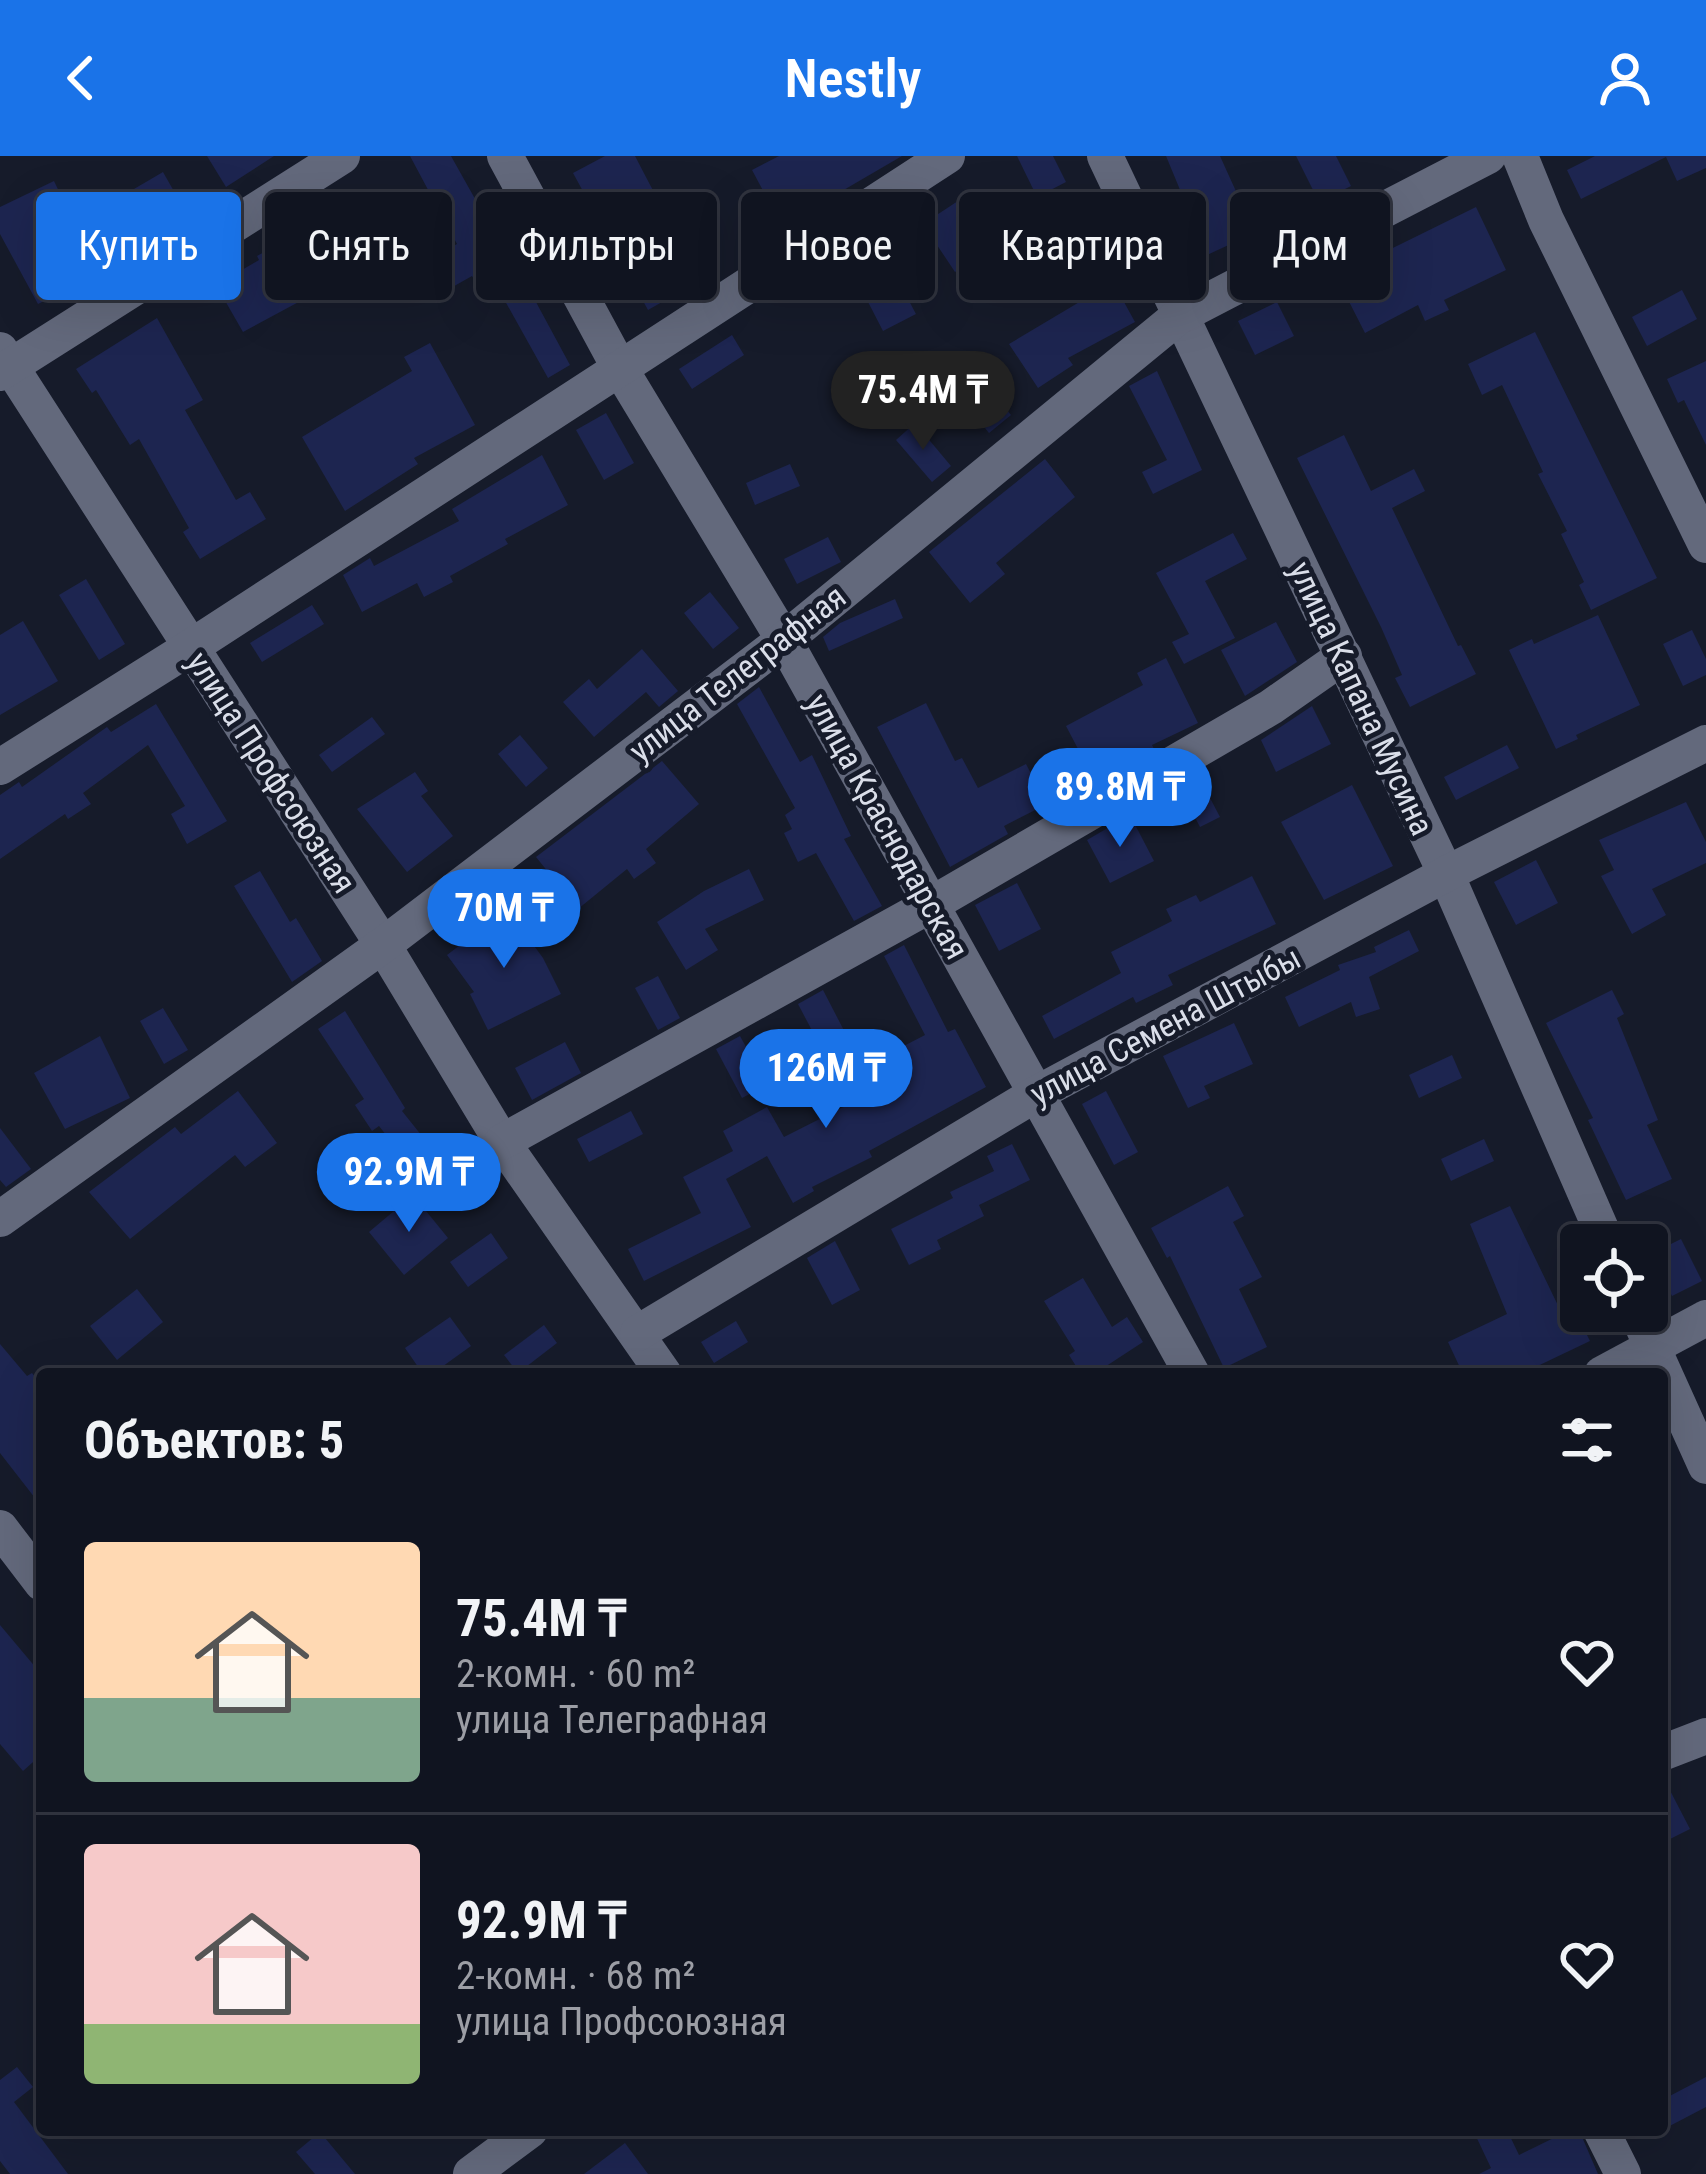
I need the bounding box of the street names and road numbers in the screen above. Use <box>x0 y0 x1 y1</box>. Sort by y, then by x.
street label: улица Капана Мусина <box>1281 555 1442 841</box>
street label: улица Телеграфная <box>621 577 853 770</box>
street label: улица Профсоюзная <box>179 644 364 900</box>
street label: улица Краснодарская <box>798 687 977 966</box>
street label: улица Семена Штыбы <box>1023 938 1307 1113</box>

